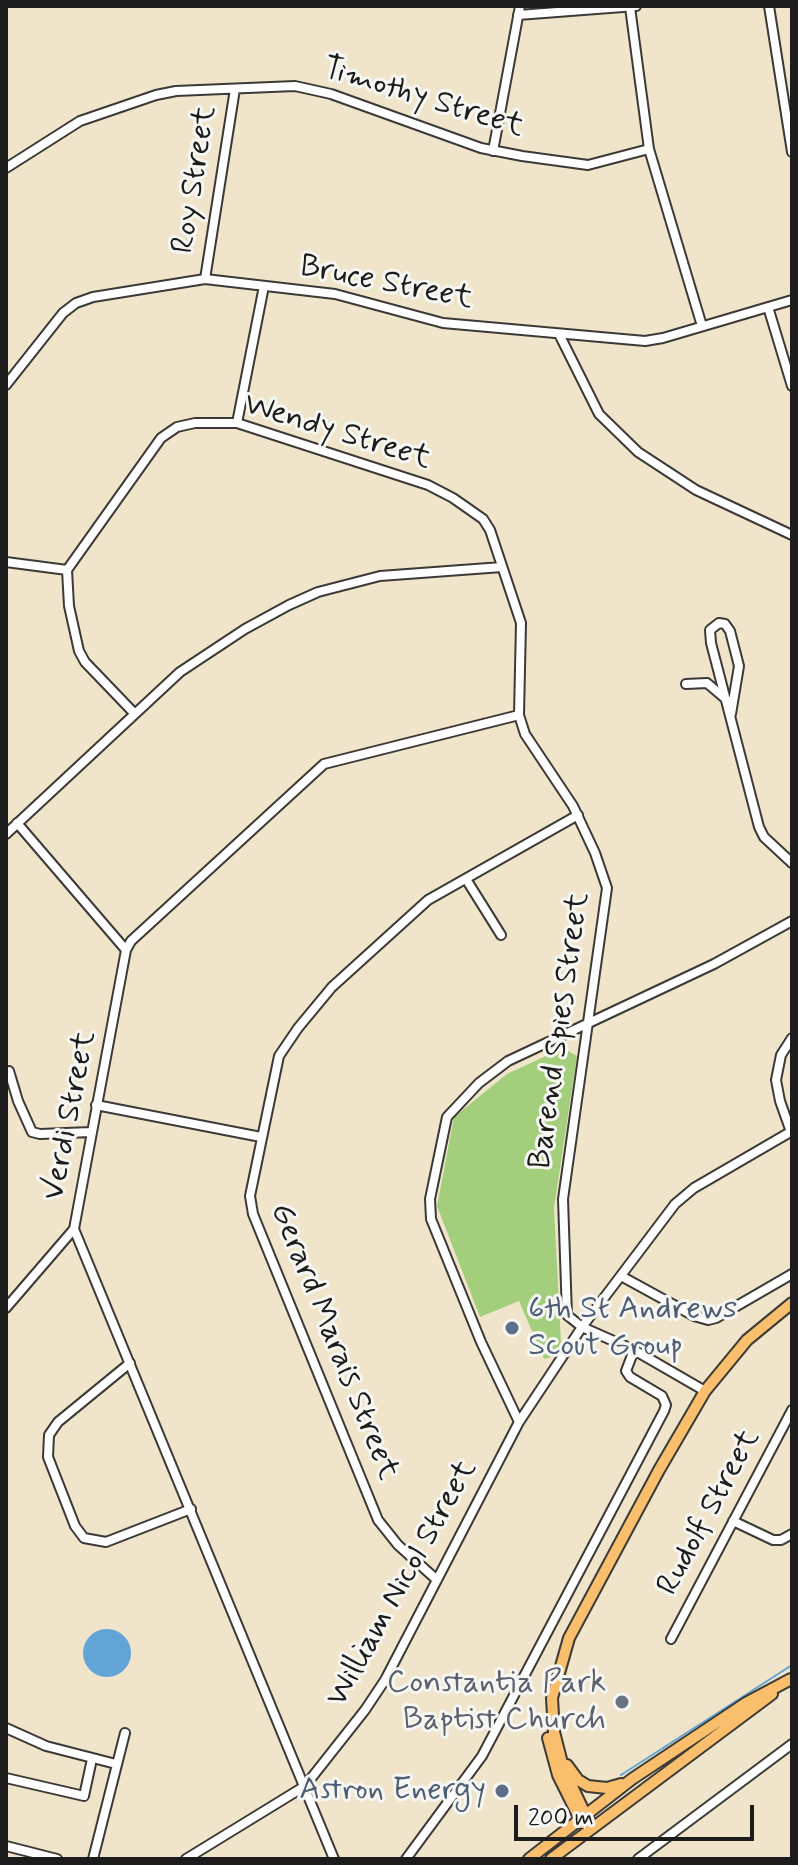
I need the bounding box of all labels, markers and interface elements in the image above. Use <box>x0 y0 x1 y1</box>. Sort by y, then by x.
street label: Timothy Street <box>318 50 528 148</box>
street label: Roy Street <box>165 103 227 257</box>
street label: Bruce Street <box>296 248 476 320</box>
street label: Wendy Street <box>239 386 435 480</box>
street label: Barend Spies Street <box>523 890 599 1172</box>
street label: Verdi Street <box>36 1028 106 1204</box>
street label: Gerard Marais Street <box>260 1198 406 1486</box>
place label: 6th St Andrews Scout Group <box>528 1291 737 1366</box>
marker: 6th St Andrews Scout Group <box>503 1319 521 1337</box>
street label: Rudolf Street <box>650 1423 770 1603</box>
street label: William Nicol Street <box>319 1454 487 1714</box>
place label: Constantia Park Baptist Church <box>387 1665 606 1740</box>
marker: Constantia Park Baptist Church <box>613 1693 631 1711</box>
place label: Astron Energy <box>299 1772 486 1810</box>
marker: Astron Energy <box>493 1782 511 1800</box>
scale bar <box>518 1789 758 1839</box>
text: 200 m <box>528 1803 594 1834</box>

